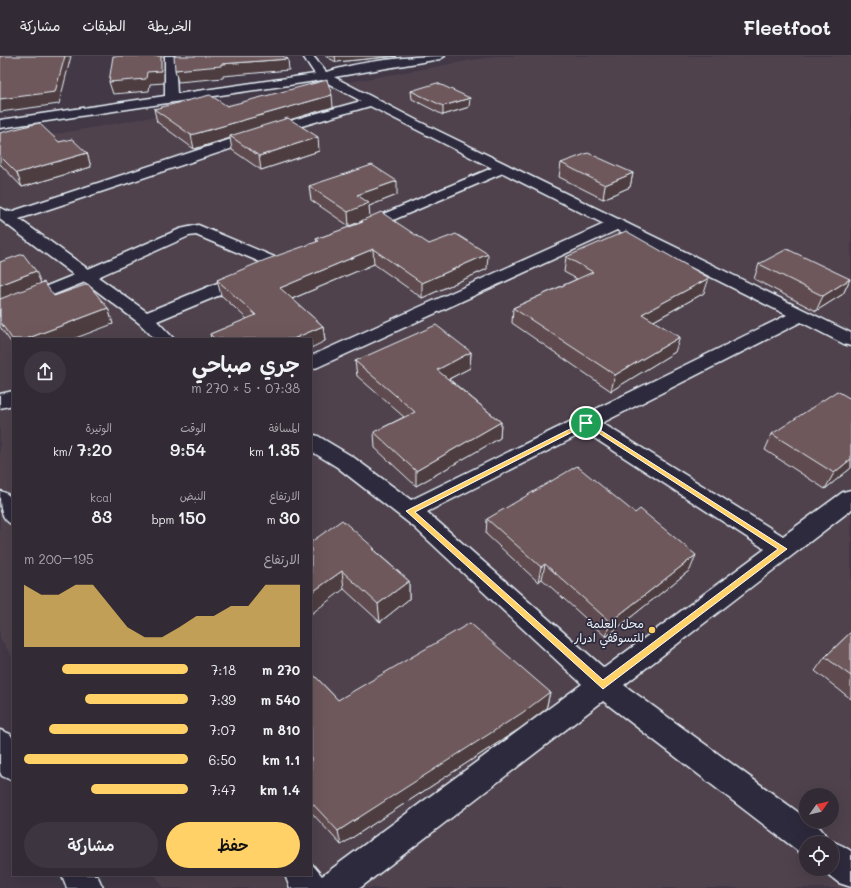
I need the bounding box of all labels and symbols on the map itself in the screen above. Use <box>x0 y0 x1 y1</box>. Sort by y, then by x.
pin <box>569 406 603 440</box>
place label: محل العلمة للتسوقفي ادرار <box>573 615 644 649</box>
marker: محل العلمة للتسوقفي ادرار <box>647 625 657 635</box>
north arrow <box>799 788 839 828</box>

